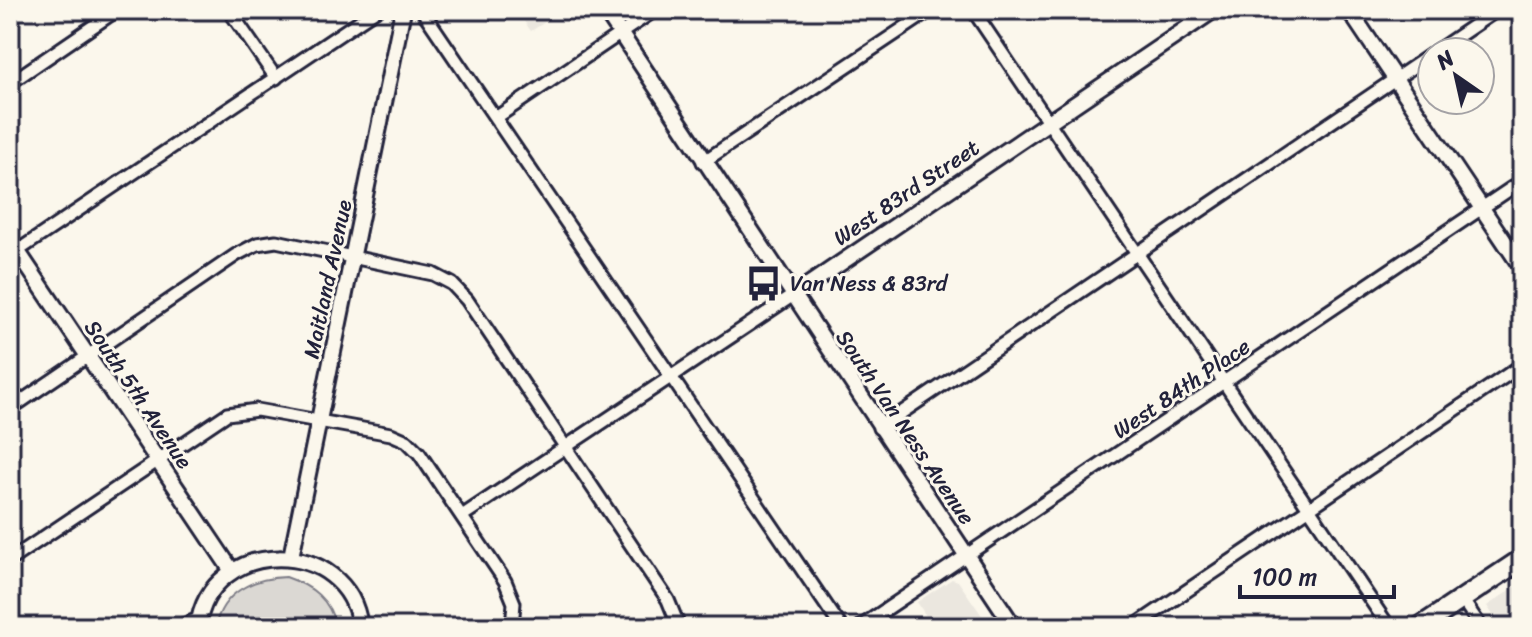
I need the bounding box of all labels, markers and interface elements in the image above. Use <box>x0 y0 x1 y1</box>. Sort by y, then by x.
north arrow <box>1416 36 1496 116</box>
text: N <box>1427 39 1463 81</box>
street label: West 83rd Street <box>825 128 988 256</box>
street label: Maitland Avenue <box>292 196 363 362</box>
bus stop icon: Van Ness & 83rd <box>745 264 783 302</box>
place label: Van Ness & 83rd <box>790 264 949 303</box>
street label: South 5th Avenue <box>74 311 203 477</box>
street label: South Van Ness Avenue <box>825 321 986 533</box>
street label: West 84th Place <box>1104 328 1258 449</box>
scale bar <box>1240 549 1394 599</box>
text: 100 m <box>1252 556 1317 598</box>

